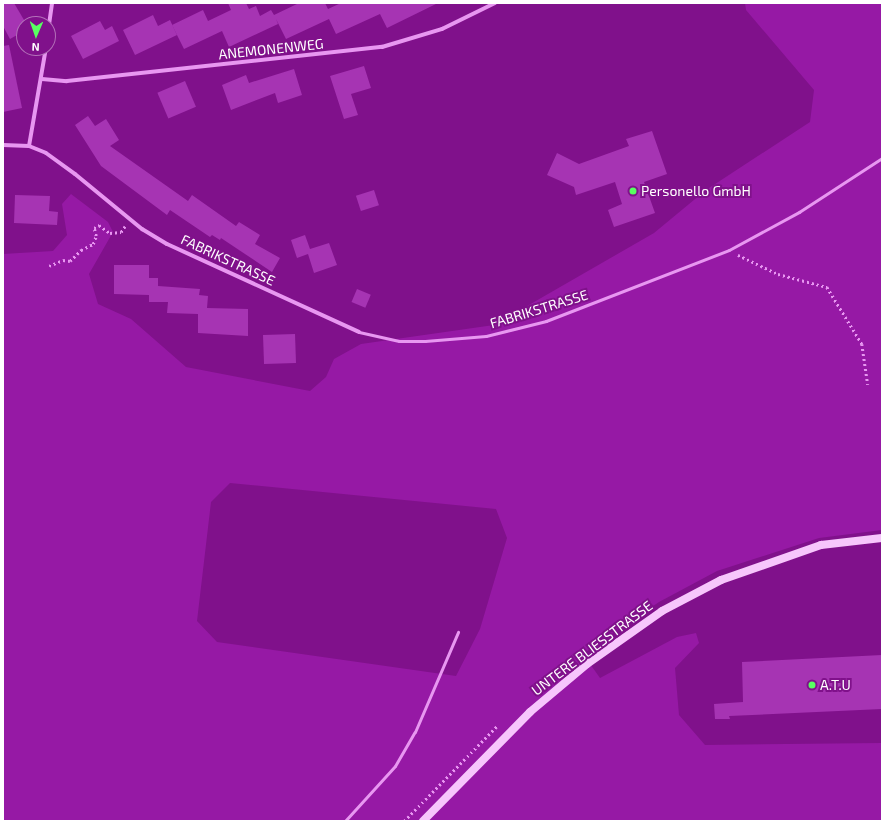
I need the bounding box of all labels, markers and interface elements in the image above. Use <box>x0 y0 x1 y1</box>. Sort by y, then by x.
north arrow <box>16 16 56 56</box>
street label: ANEMONENWEG <box>218 35 324 63</box>
text: N <box>31 41 40 54</box>
place label: Personello GmbH <box>641 183 751 199</box>
marker: Personello GmbH <box>628 186 638 196</box>
street label: FABRIKSTRASSE <box>178 231 278 289</box>
street label: FABRIKSTRASSE <box>488 286 590 332</box>
street label: UNTERE BLIESSTRASSE <box>528 597 656 699</box>
place label: A.T.U <box>820 677 851 693</box>
marker: A.T.U <box>807 680 817 690</box>

